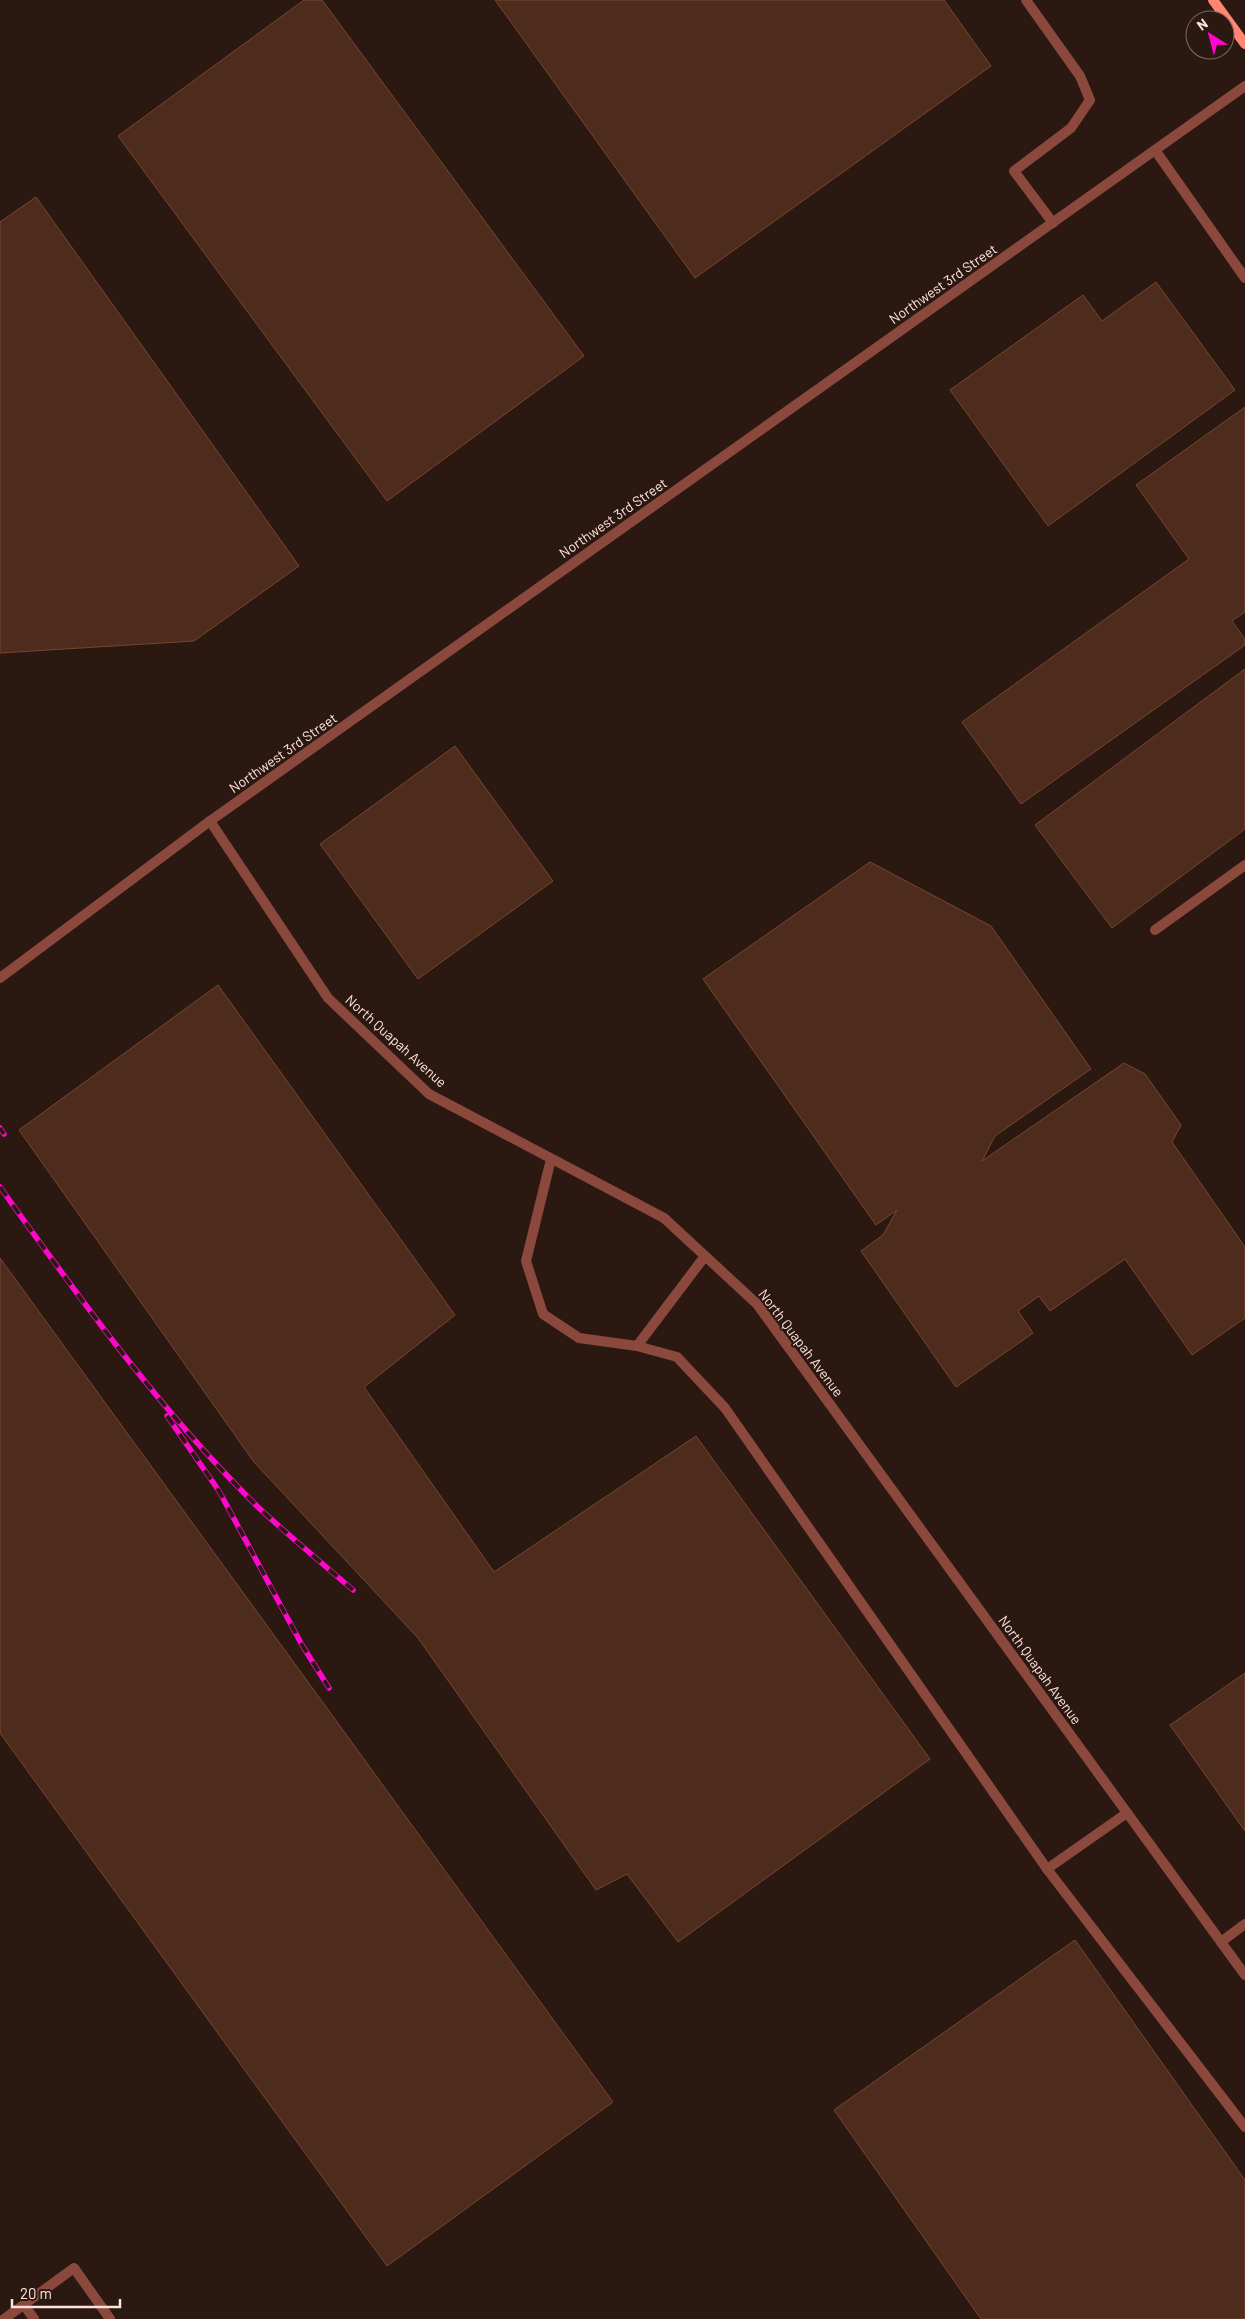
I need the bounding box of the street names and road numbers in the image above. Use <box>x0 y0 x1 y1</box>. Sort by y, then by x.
street label: Northwest 3rd Street <box>886 240 1000 327</box>
street label: Northwest 3rd Street <box>556 474 670 561</box>
street label: Northwest 3rd Street <box>226 709 340 796</box>
street label: North Quapah Avenue <box>342 991 450 1091</box>
street label: North Quapah Avenue <box>755 1286 847 1400</box>
street label: North Quapah Avenue <box>995 1612 1086 1727</box>

